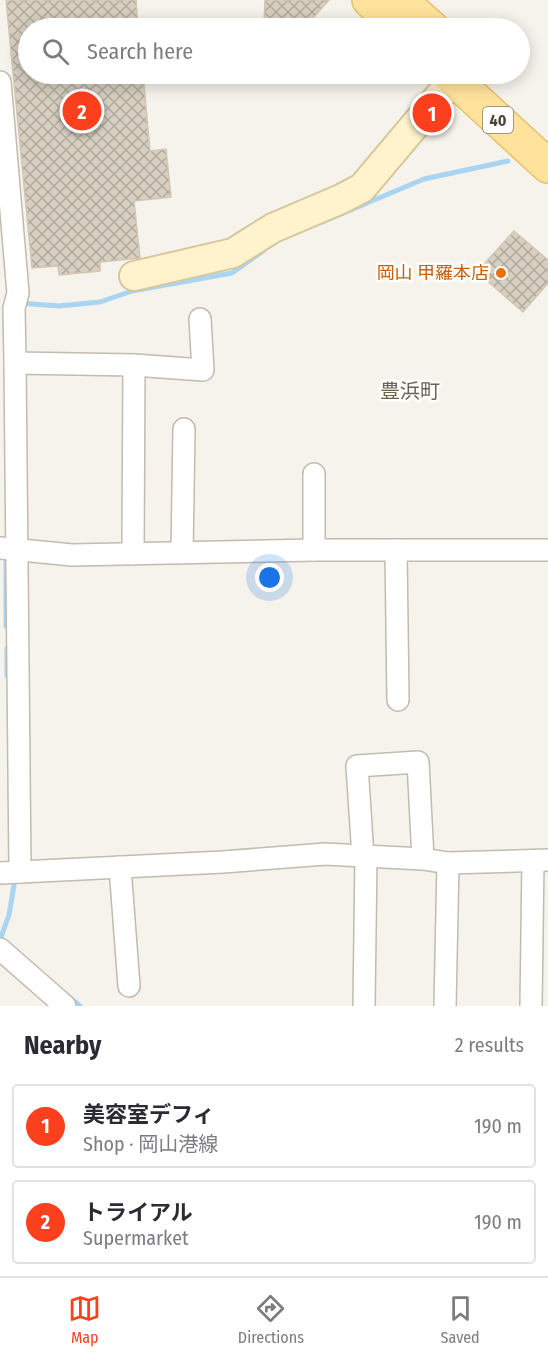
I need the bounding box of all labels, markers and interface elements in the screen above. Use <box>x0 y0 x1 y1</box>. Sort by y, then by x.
search box <box>18 18 530 84</box>
icon: search <box>39 35 72 68</box>
text: Search here <box>87 38 193 65</box>
pin: 2 <box>62 88 101 134</box>
pin: 1 <box>412 90 452 136</box>
road number: 40 <box>483 107 513 133</box>
place label: 岡山 甲羅本店 <box>377 262 489 284</box>
marker: 岡山 甲羅本店 <box>494 266 508 280</box>
district label: 豊浜町 <box>380 379 440 403</box>
your location <box>255 563 284 592</box>
text: Nearby <box>24 1030 101 1061</box>
text: 2 results <box>455 1033 524 1057</box>
text: 美容室デフィ <box>83 1101 215 1128</box>
text: 1 <box>41 1114 50 1138</box>
text: 190 m <box>474 1114 522 1138</box>
text: Shop · 岡山港線 <box>83 1132 218 1156</box>
text: トライアル <box>83 1199 193 1226</box>
text: 2 <box>41 1210 50 1234</box>
text: 190 m <box>474 1210 522 1234</box>
text: Supermarket <box>83 1226 189 1250</box>
tab: Map <box>68 1292 101 1347</box>
tab: Directions <box>238 1292 304 1347</box>
tab: Saved <box>441 1292 480 1347</box>

